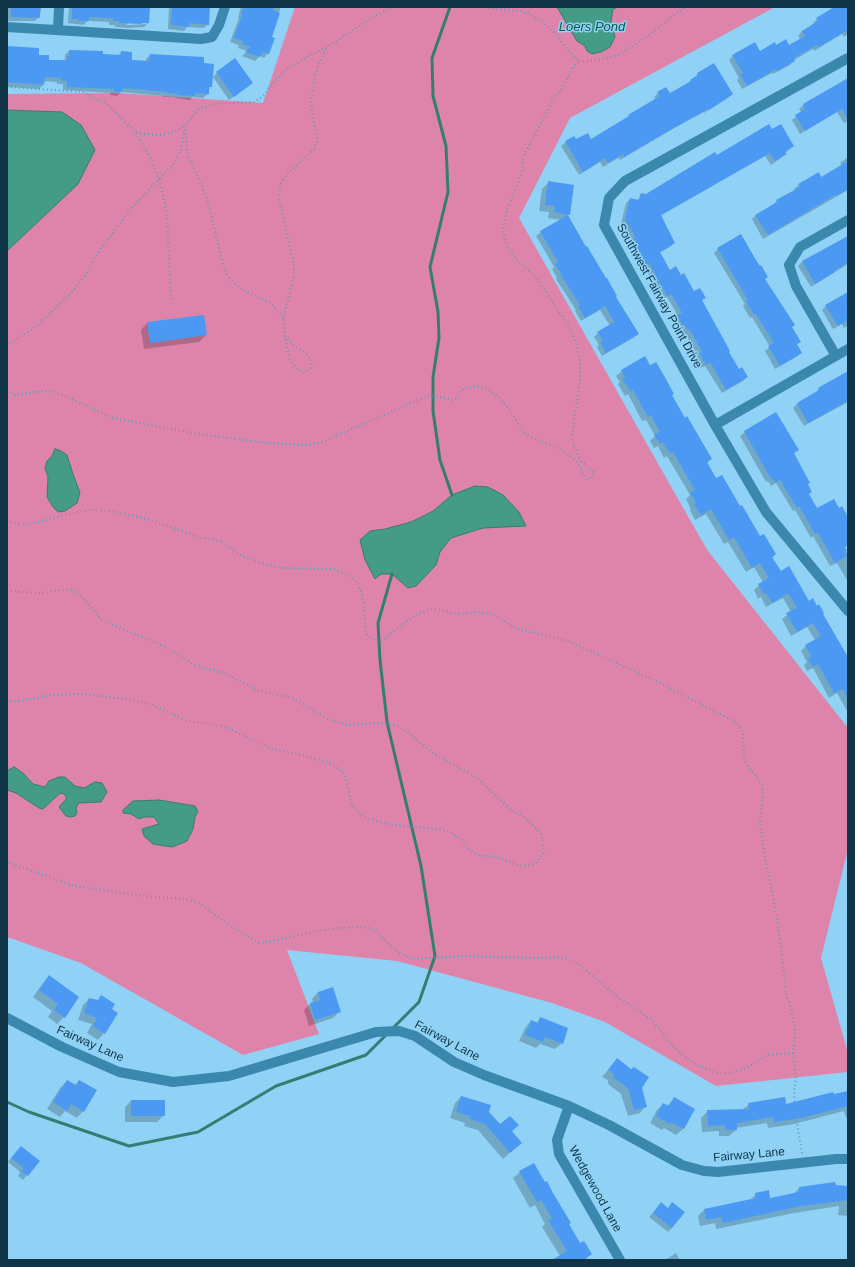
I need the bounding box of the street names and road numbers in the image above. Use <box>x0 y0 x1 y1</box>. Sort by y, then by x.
street label: Southwest Fairway Point Drive <box>613 221 705 371</box>
street label: Fairway Lane <box>412 1018 482 1064</box>
street label: Fairway Lane <box>54 1023 126 1065</box>
street label: Wedgewood Lane <box>565 1143 625 1235</box>
street label: Fairway Lane <box>712 1145 786 1165</box>

